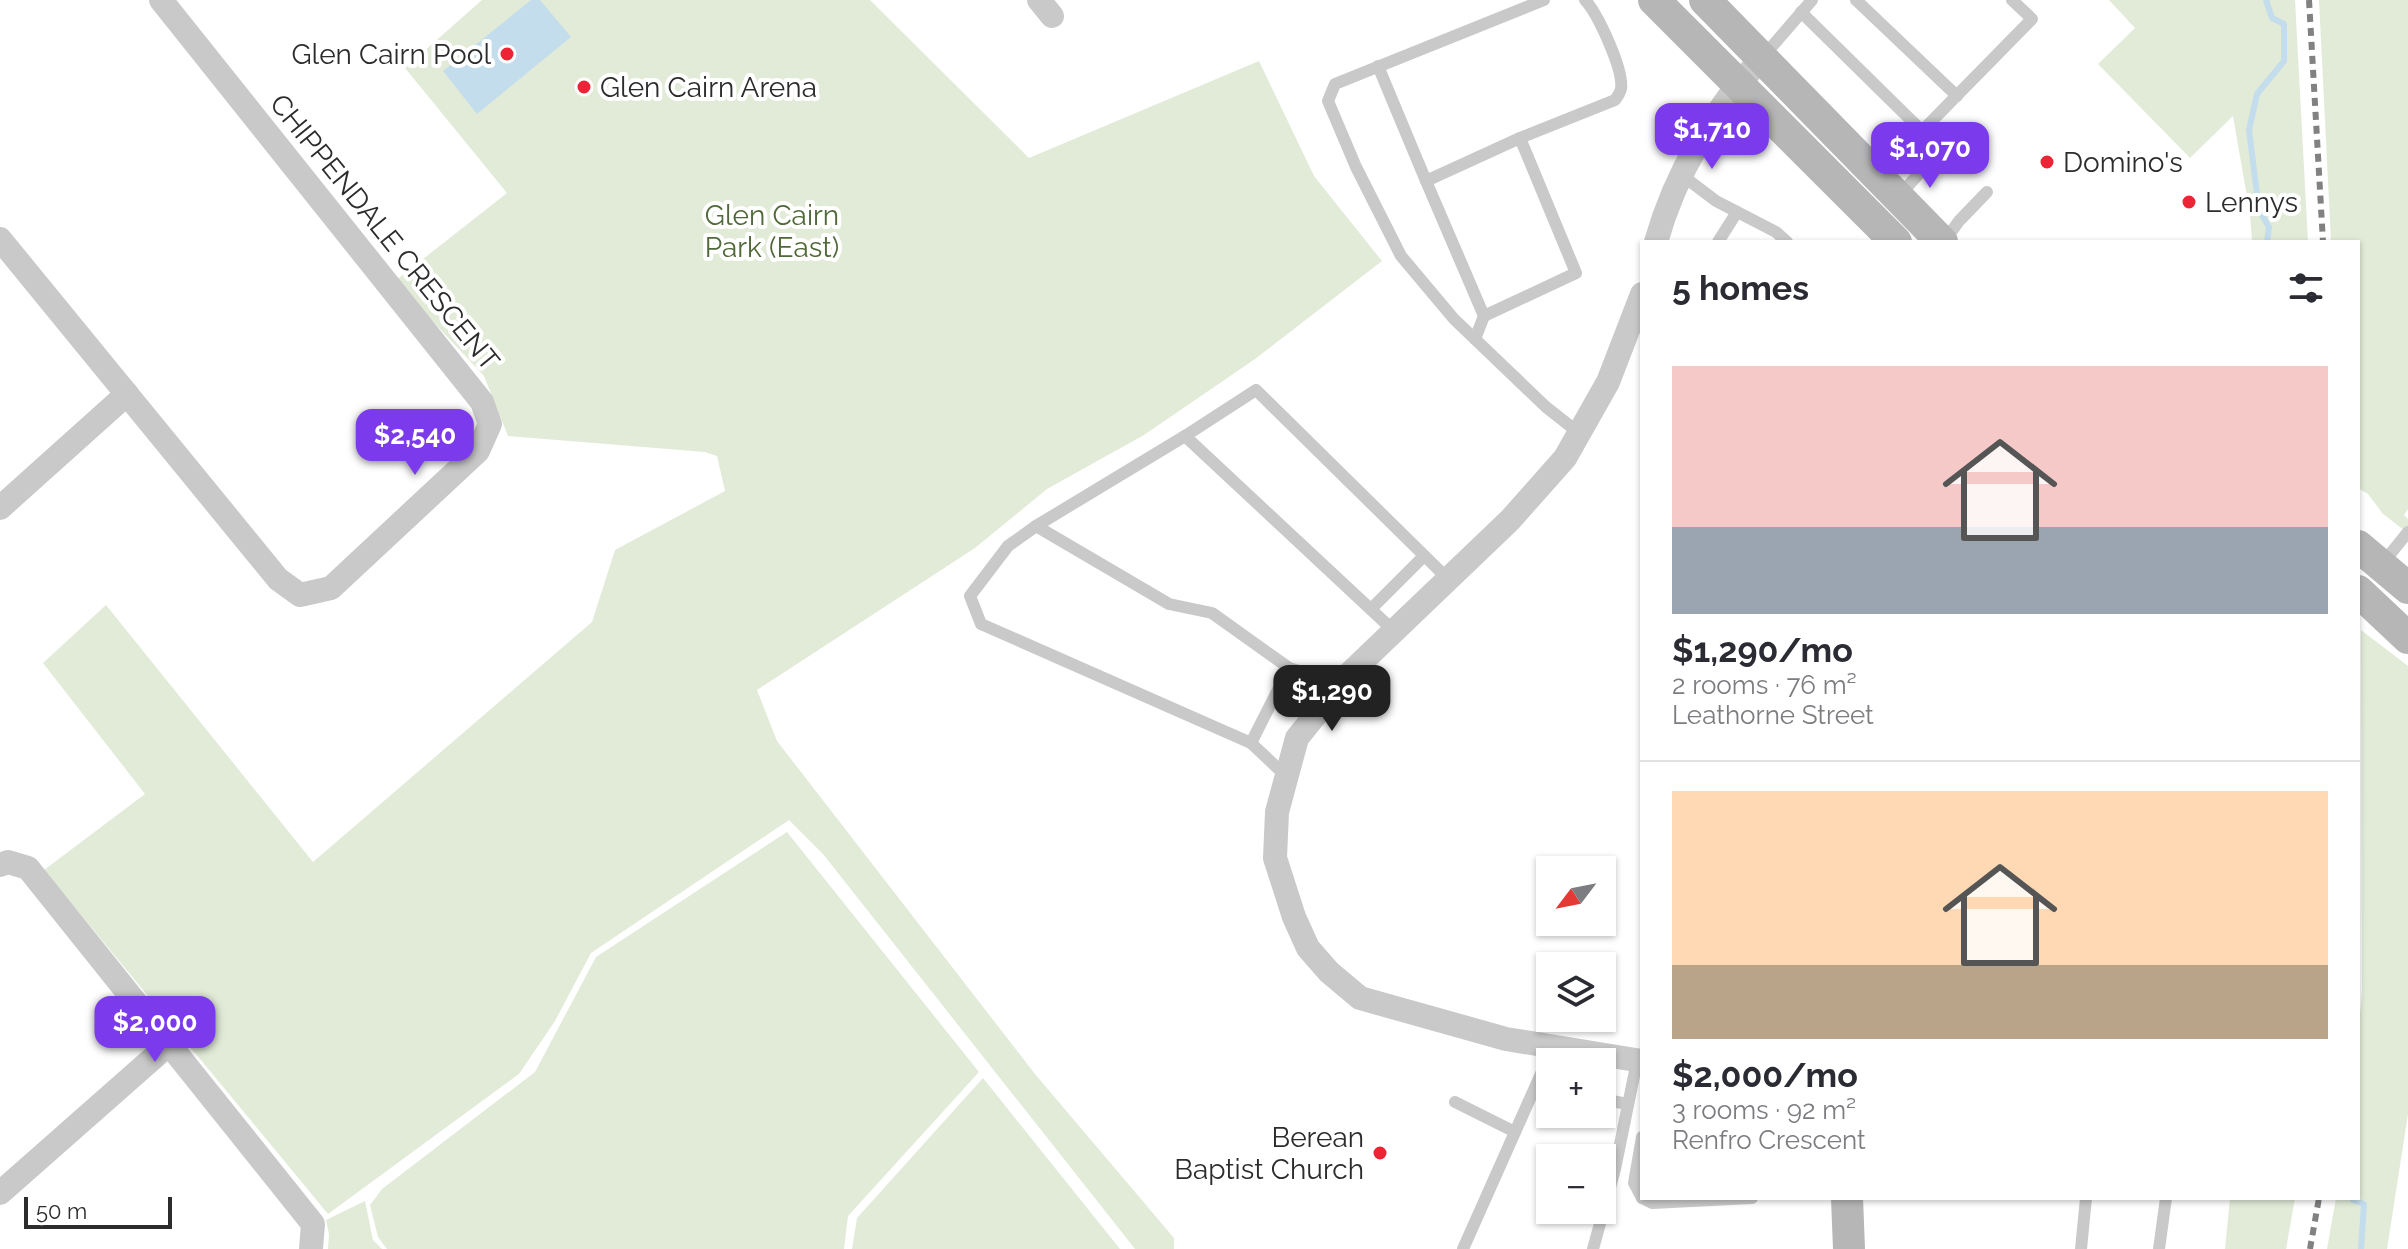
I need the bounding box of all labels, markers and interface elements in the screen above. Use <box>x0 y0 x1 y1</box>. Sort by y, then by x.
place label: Glen Cairn Pool <box>291 38 491 71</box>
marker: Glen Cairn Pool <box>498 45 516 63</box>
place label: Glen Cairn Arena <box>600 71 817 104</box>
marker: Glen Cairn Arena <box>575 78 593 96</box>
street label: CHIPPENDALE CRESCENT <box>263 88 506 377</box>
pin: $1,710 <box>1647 103 1777 171</box>
text: $1,710 <box>1673 114 1751 144</box>
pin: $1,070 <box>1865 122 1995 190</box>
text: $1,070 <box>1889 133 1971 163</box>
place label: Domino's <box>2063 146 2183 179</box>
marker: Domino's <box>2038 153 2056 171</box>
place label: Lennys <box>2205 186 2298 219</box>
marker: Lennys <box>2180 193 2198 211</box>
park label: Glen Cairn Park (East) <box>705 199 839 264</box>
icon: filters <box>2284 266 2328 310</box>
text: 5 homes <box>1672 268 1809 308</box>
pin: $2,540 <box>350 409 480 477</box>
icon: home <box>1928 418 2072 562</box>
text: $2,540 <box>374 420 456 450</box>
text: $1,290/mo <box>1672 630 1853 670</box>
pin: $1,290 <box>1267 665 1397 733</box>
text: 2 rooms · 76 m² <box>1672 670 1857 700</box>
text: $1,290 <box>1291 676 1373 706</box>
text: Leathorne Street <box>1672 700 1874 730</box>
icon: home <box>1928 843 2072 987</box>
north arrow <box>1536 856 1616 936</box>
map controls <box>1536 856 1616 1224</box>
button: layers <box>1536 952 1616 1032</box>
pin: $2,000 <box>90 996 220 1064</box>
text: $2,000 <box>112 1007 198 1037</box>
button: + <box>1536 1048 1616 1128</box>
text: $2,000/mo <box>1672 1055 1858 1095</box>
text: 3 rooms · 92 m² <box>1672 1095 1856 1125</box>
place label: Berean Baptist Church <box>1174 1121 1364 1186</box>
text: Renfro Crescent <box>1672 1125 1866 1155</box>
marker: Berean Baptist Church <box>1371 1144 1389 1162</box>
button: − <box>1536 1144 1616 1224</box>
scale bar <box>24 1193 172 1229</box>
text: 50 m <box>36 1198 87 1224</box>

